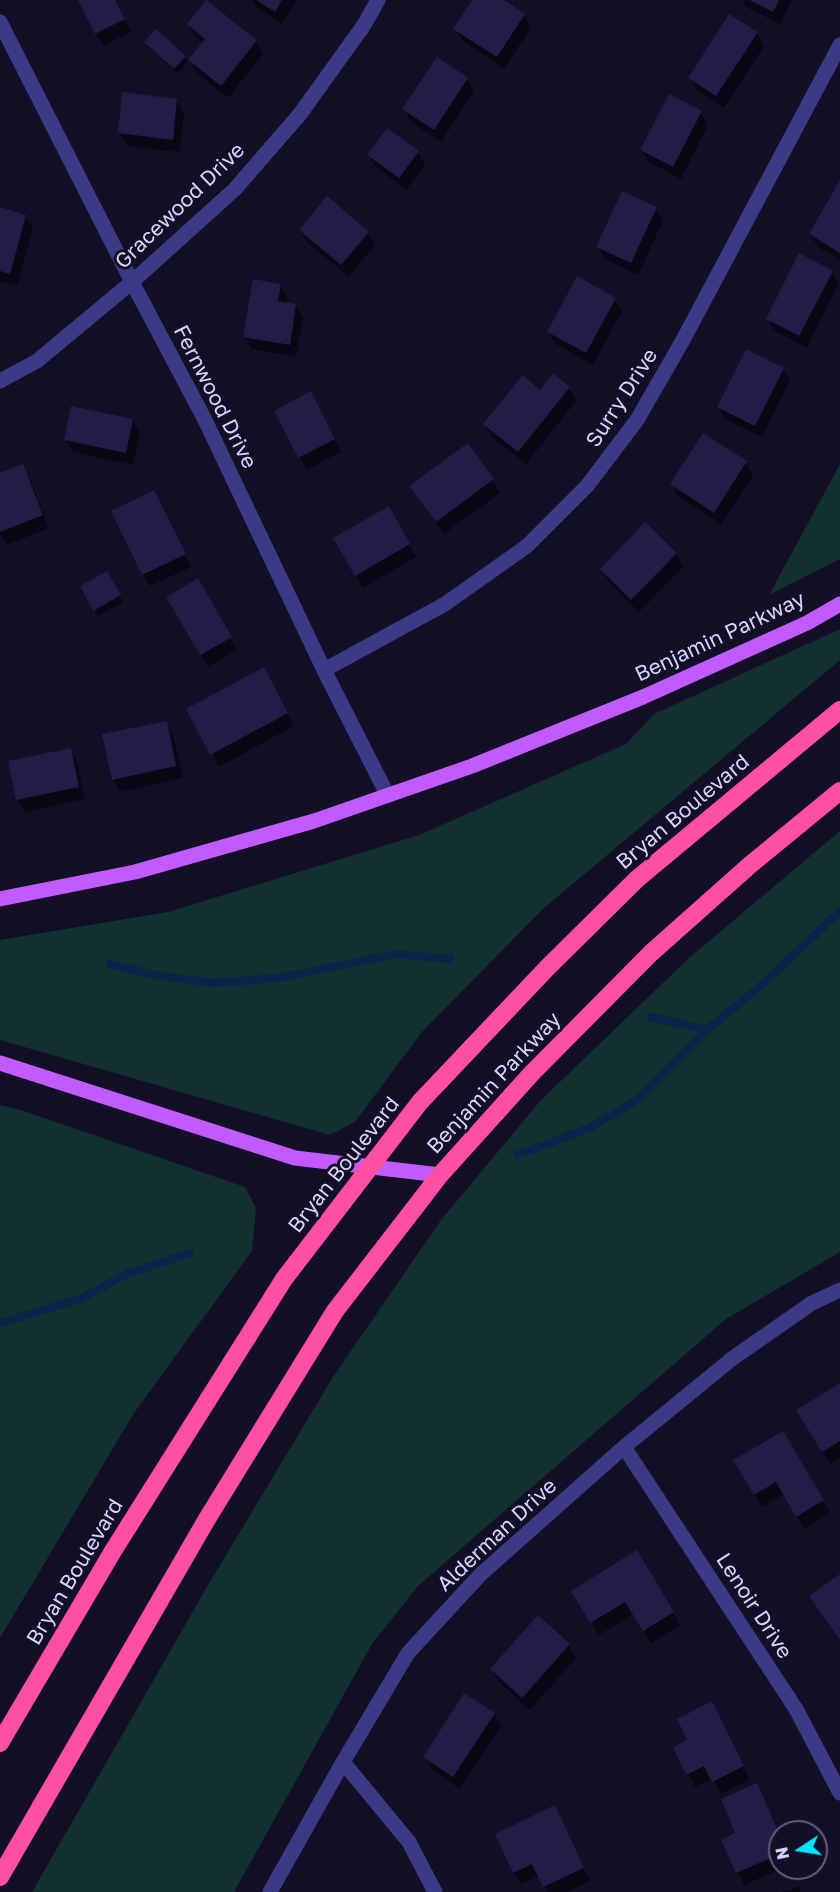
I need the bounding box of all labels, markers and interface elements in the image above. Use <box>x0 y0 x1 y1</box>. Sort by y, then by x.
street label: Gracewood Drive <box>110 138 250 274</box>
street label: Fernwood Drive <box>168 321 262 473</box>
street label: Surry Drive <box>581 344 663 452</box>
street label: Benjamin Parkway <box>631 587 809 687</box>
street label: Bryan Boulevard <box>611 749 755 875</box>
street label: Benjamin Parkway <box>422 1007 566 1159</box>
street label: Bryan Boulevard <box>283 1092 405 1238</box>
street label: Alderman Drive <box>432 1473 562 1597</box>
street label: Bryan Boulevard <box>22 1495 128 1649</box>
street label: Lenoir Drive <box>711 1549 797 1663</box>
north arrow <box>768 1820 828 1880</box>
text: N <box>771 1845 793 1861</box>

